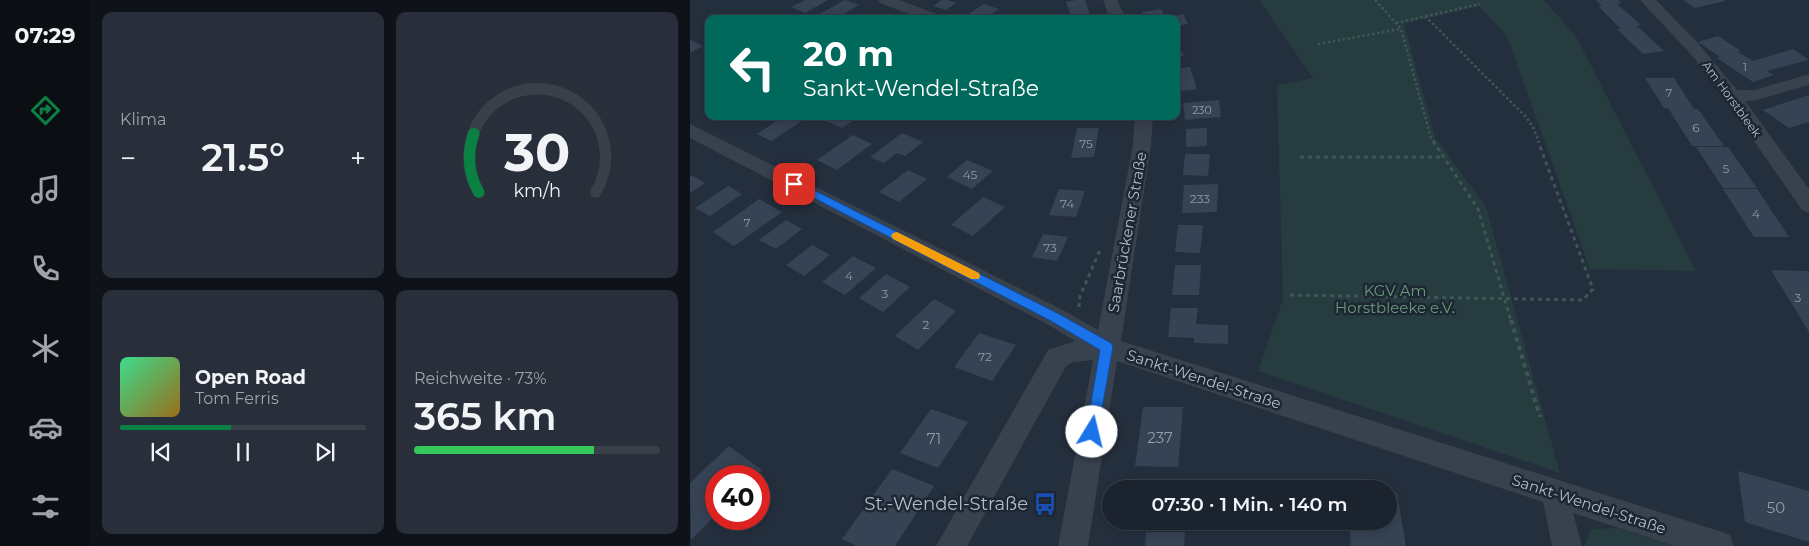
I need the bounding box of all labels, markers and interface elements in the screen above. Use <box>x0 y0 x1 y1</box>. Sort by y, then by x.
text: 07:29 <box>15 22 75 49</box>
text: 20 m <box>803 32 894 75</box>
icon: left <box>720 35 785 100</box>
street label: Am Horstbleek <box>1699 58 1765 141</box>
house number: 1 <box>1743 60 1747 74</box>
text: Sankt-Wendel-Straße <box>803 75 1039 102</box>
house number: 7 <box>1666 86 1672 100</box>
icon: directions <box>28 93 63 128</box>
house number: 230 <box>1192 103 1212 117</box>
text: Klima <box>120 110 166 129</box>
house number: 6 <box>1692 120 1700 135</box>
text: 30 <box>503 121 570 184</box>
text: 21.5° <box>201 134 285 181</box>
house number: 75 <box>1079 136 1093 151</box>
text: − <box>120 141 136 175</box>
text: + <box>350 141 366 175</box>
street label: Saarbrückener Straße <box>1103 150 1151 314</box>
house number: 5 <box>1723 161 1730 176</box>
pin <box>773 163 815 205</box>
house number: 45 <box>963 167 978 182</box>
icon: arrive <box>780 170 808 198</box>
icon: music <box>28 172 63 207</box>
text: km/h <box>513 180 561 201</box>
house number: 233 <box>1190 191 1210 206</box>
house number: 74 <box>1060 196 1074 211</box>
house number: 4 <box>1752 206 1760 221</box>
house number: 7 <box>743 215 751 230</box>
house number: 73 <box>1043 240 1057 255</box>
icon: phone <box>28 251 63 286</box>
house number: 4 <box>845 268 853 283</box>
park label: KGV Am Horstbleeke e.V. <box>1335 281 1455 317</box>
house number: 3 <box>882 286 889 301</box>
house number: 3 <box>1795 290 1802 305</box>
house number: 2 <box>923 317 930 332</box>
icon: climate <box>28 331 63 366</box>
street label: Sankt-Wendel-Straße <box>1125 345 1283 413</box>
house number: 72 <box>978 349 992 364</box>
text: Open Road <box>195 366 306 389</box>
text: Reichweite · 73% <box>414 369 546 388</box>
text: Tom Ferris <box>195 389 279 408</box>
text: 365 km <box>414 393 557 440</box>
position arrow <box>1065 405 1117 457</box>
icon: car <box>28 410 63 445</box>
house number: 237 <box>1147 428 1173 447</box>
house number: 71 <box>927 429 941 448</box>
icon: previous <box>147 438 175 466</box>
icon: pause <box>229 438 257 466</box>
icon: next <box>311 438 339 466</box>
speed limit sign: 40 <box>705 465 770 530</box>
street label: Sankt-Wendel-Straße <box>1510 470 1668 538</box>
icon: filters <box>28 489 63 524</box>
bus stop icon: St.-Wendel-Straße <box>1032 491 1058 517</box>
place label: St.-Wendel-Straße <box>864 493 1028 515</box>
text: 07:30 · 1 Min. · 140 m <box>1151 493 1348 516</box>
house number: 50 <box>1767 498 1785 517</box>

